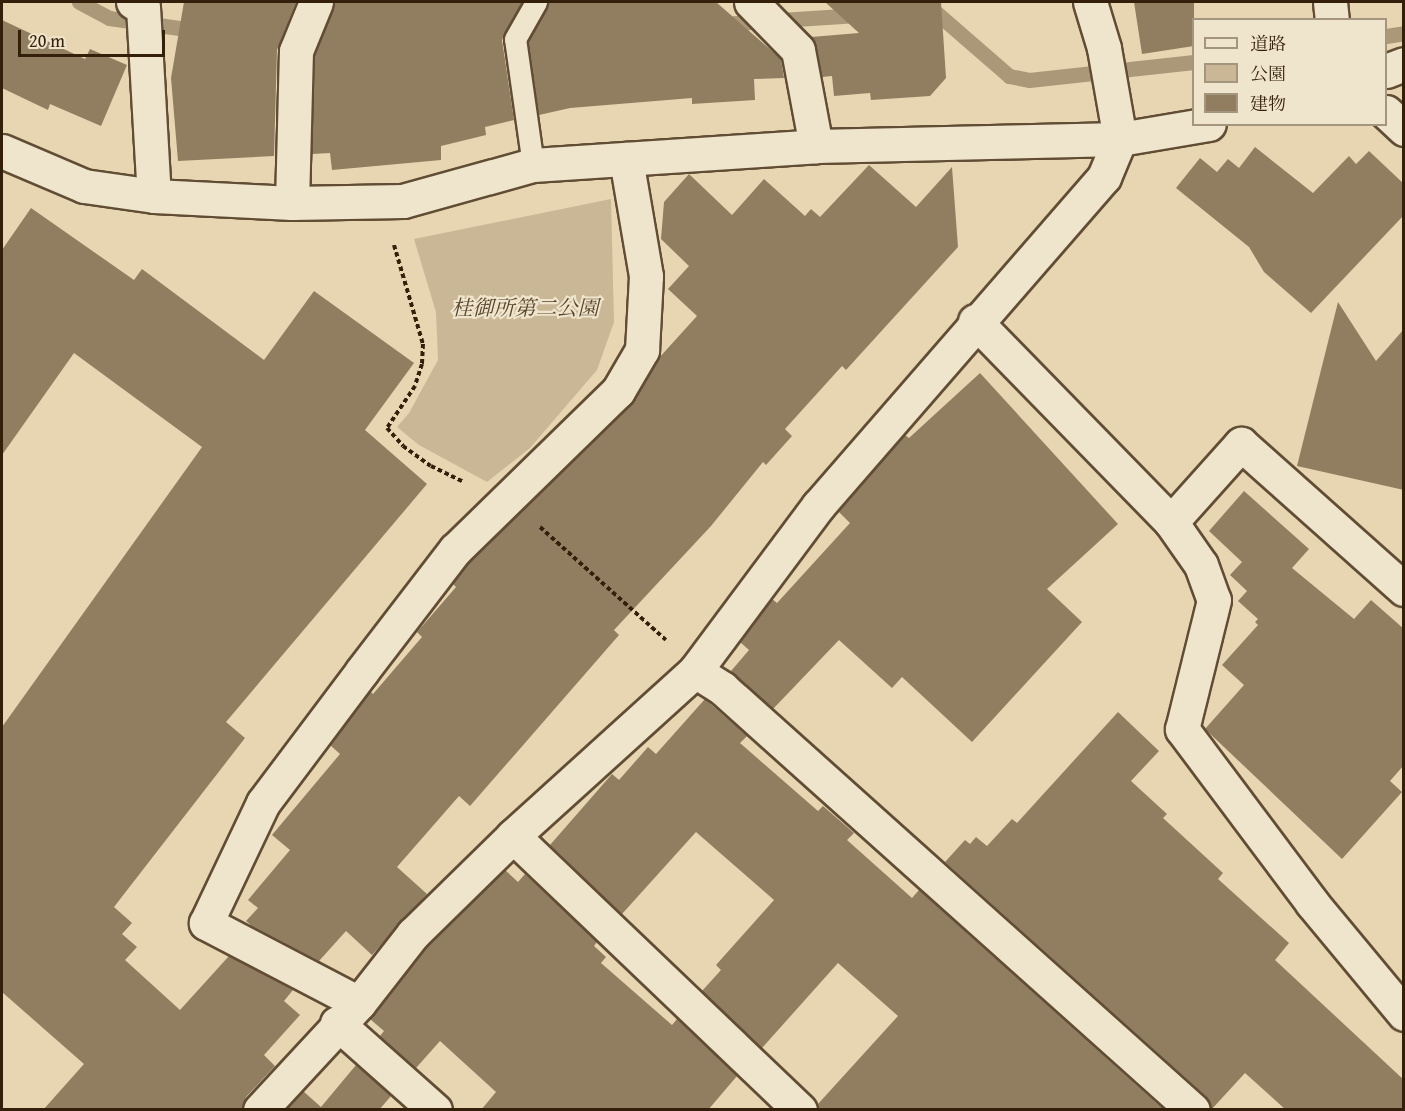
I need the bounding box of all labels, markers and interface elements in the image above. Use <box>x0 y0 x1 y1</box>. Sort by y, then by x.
scale bar <box>21 18 168 56</box>
legend <box>1192 18 1387 126</box>
text: 20 m <box>29 27 65 54</box>
text: 道路 <box>1250 30 1286 57</box>
text: 公園 <box>1250 60 1286 87</box>
text: 建物 <box>1250 90 1286 117</box>
park label: 桂御所第二公園 <box>452 295 598 321</box>

